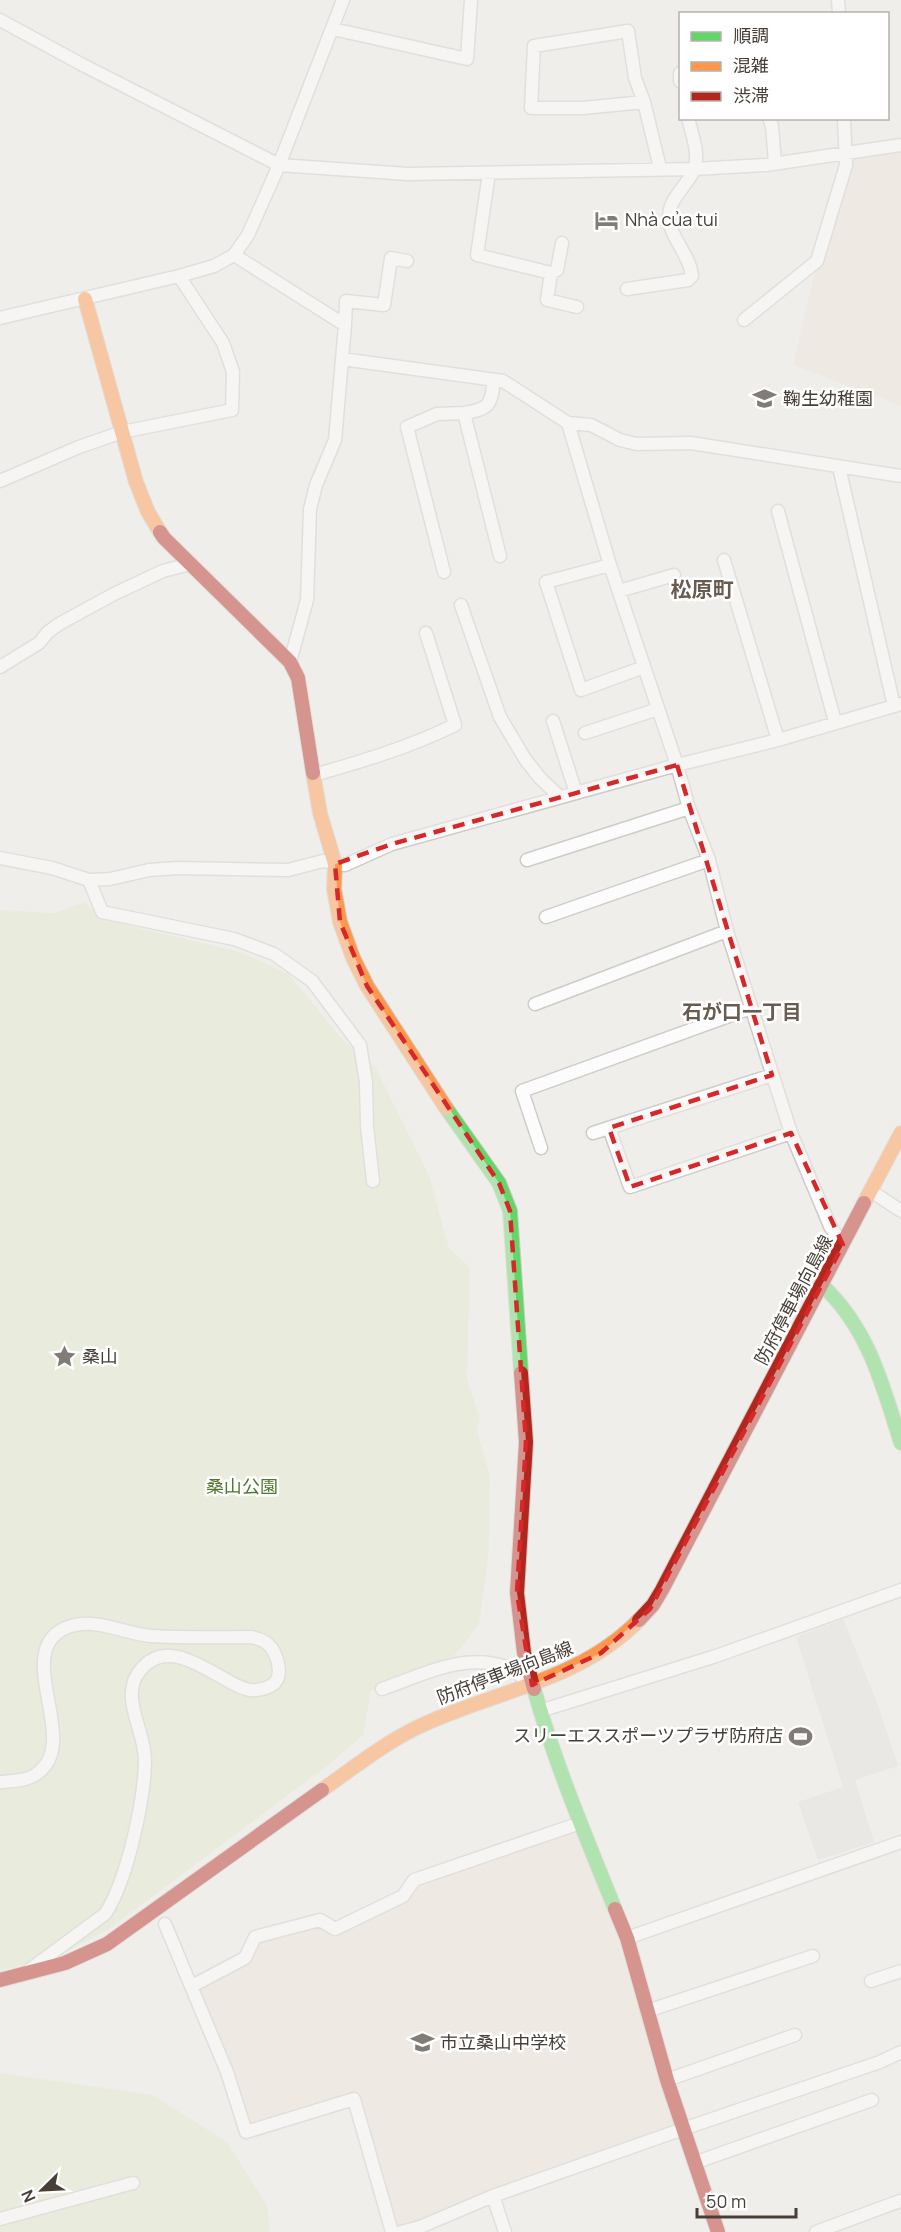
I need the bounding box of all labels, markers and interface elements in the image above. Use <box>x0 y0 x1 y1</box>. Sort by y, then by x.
legend <box>679 12 889 120</box>
text: 順調 <box>733 23 769 47</box>
text: 混雑 <box>733 53 769 77</box>
text: 渋滞 <box>733 83 769 107</box>
hotel icon: Nhà của tui <box>594 207 620 233</box>
place label: Nhà của tui <box>625 207 718 231</box>
school or university icon: 鞠生幼稚園 <box>752 386 778 412</box>
place label: 鞠生幼稚園 <box>783 386 873 410</box>
district label: 松原町 <box>671 575 734 603</box>
district label: 石が口一丁目 <box>682 998 802 1025</box>
street label: 防府停車場向島線 <box>749 1230 838 1369</box>
place icon: 桑山 <box>51 1344 77 1370</box>
place label: 桑山 <box>82 1344 118 1368</box>
park label: 桑山公園 <box>206 1474 278 1498</box>
street label: 防府停車場向島線 <box>433 1635 576 1709</box>
place label: スリーエススポーツプラザ防府店 <box>513 1723 783 1747</box>
sports icon: スリーエススポーツプラザ防府店 <box>788 1723 814 1749</box>
school or university icon: 市立桑山中学校 <box>409 2030 435 2056</box>
place label: 市立桑山中学校 <box>440 2030 566 2054</box>
north arrow <box>12 2160 72 2220</box>
scale bar <box>697 2181 796 2219</box>
text: N <box>16 2186 41 2206</box>
text: 50 m <box>706 2189 746 2213</box>

